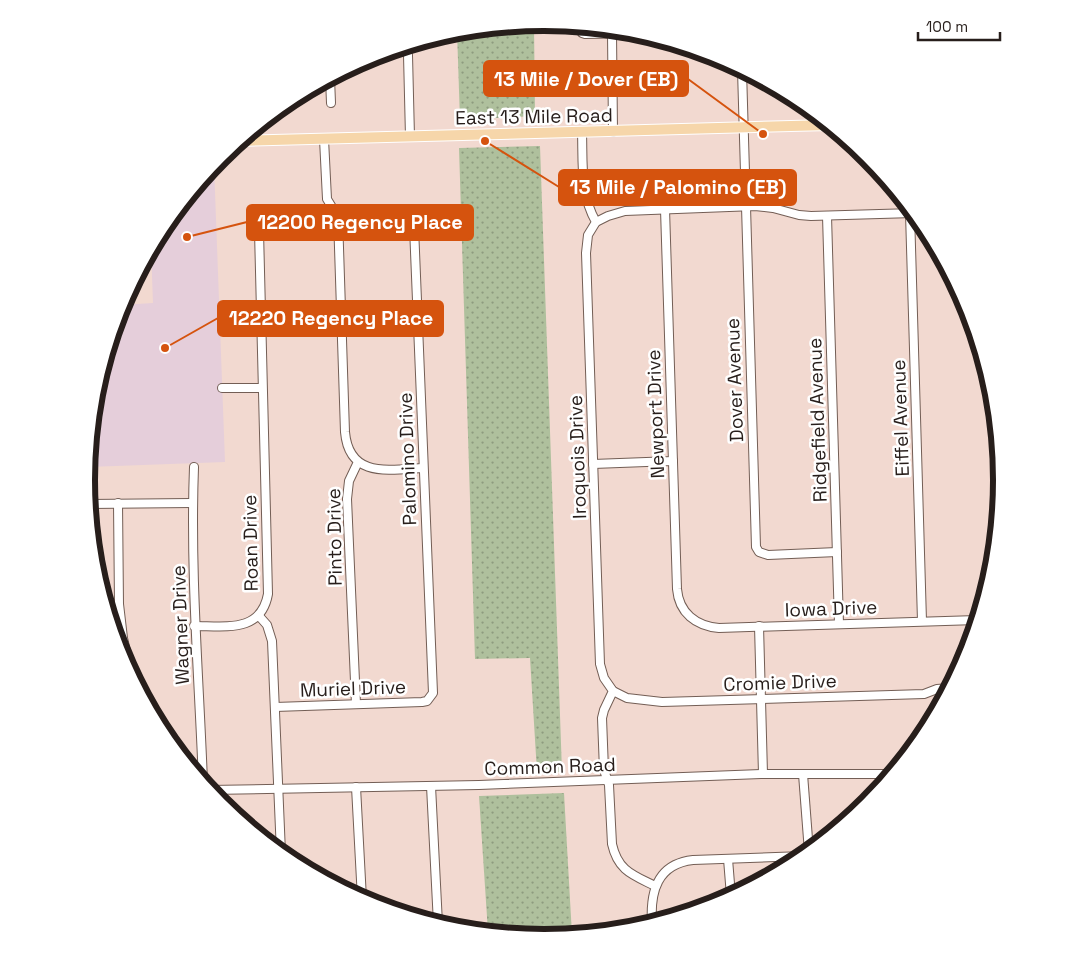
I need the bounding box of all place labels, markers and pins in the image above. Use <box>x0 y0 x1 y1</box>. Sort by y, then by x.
callout: 13 Mile / Dover (EB) <box>484 61 688 96</box>
callout: 13 Mile / Palomino (EB) <box>559 170 796 205</box>
callout: 12200 Regency Place <box>247 205 473 240</box>
callout: 12220 Regency Place <box>218 301 443 336</box>

